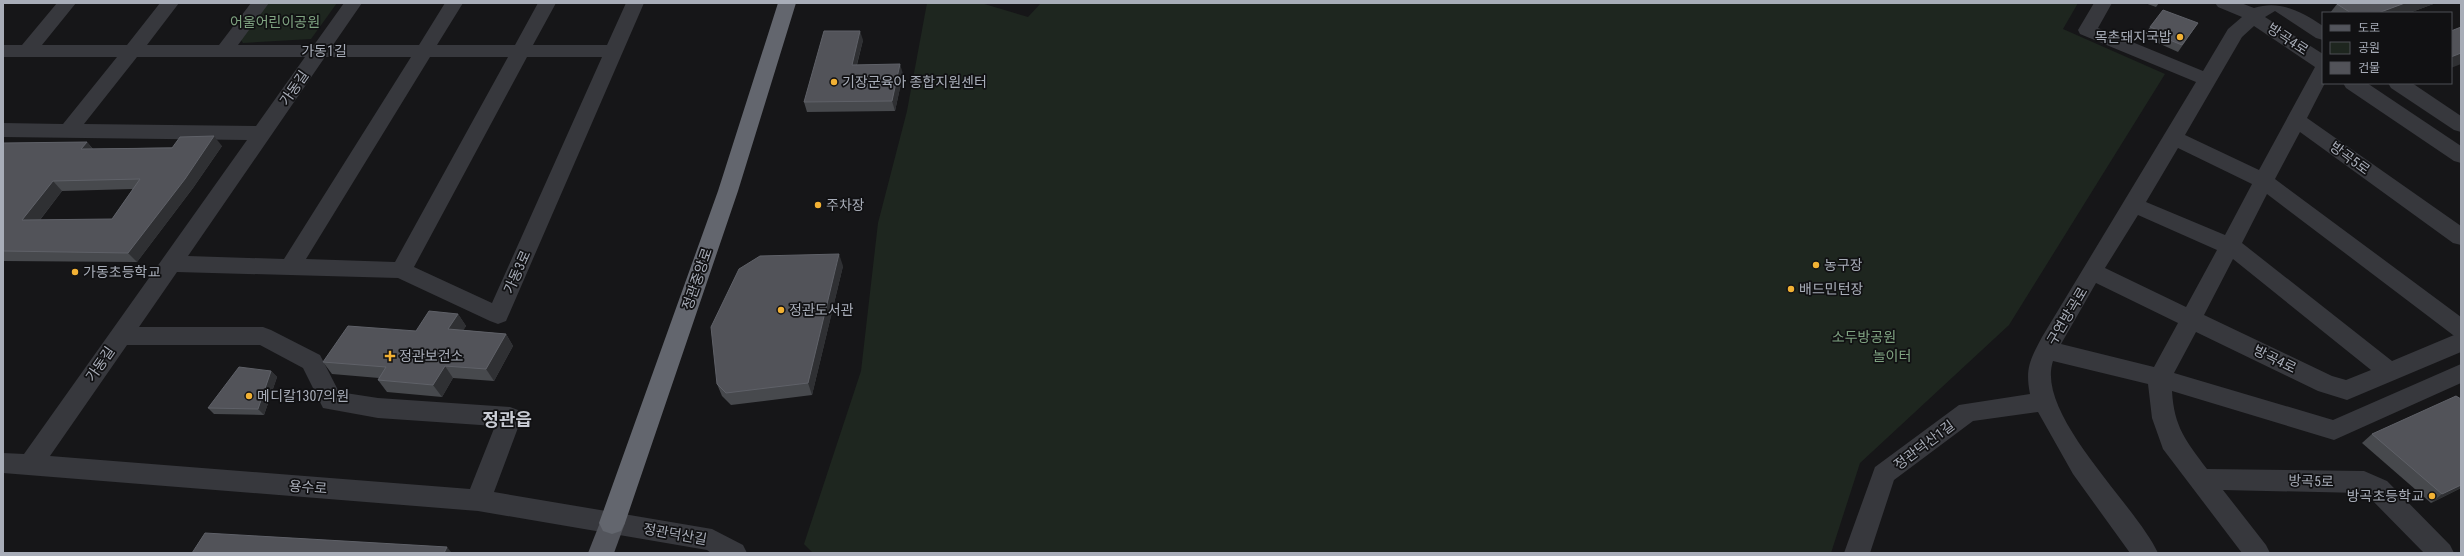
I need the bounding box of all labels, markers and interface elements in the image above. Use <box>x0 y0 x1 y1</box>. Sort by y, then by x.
legend <box>2322 12 2452 84</box>
park label: 어울어린이공원 <box>230 14 320 30</box>
street label: 방곡4로 <box>2265 20 2312 58</box>
text: 도로 <box>2358 21 2380 35</box>
place label: 목촌돼지국밥 <box>2095 29 2172 45</box>
marker: 목촌돼지국밥 <box>2175 32 2185 42</box>
text: 공원 <box>2358 41 2380 55</box>
street label: 가동1길 <box>301 43 347 59</box>
text: 건물 <box>2358 61 2380 75</box>
street label: 가동길 <box>276 68 312 108</box>
place label: 기장군육아 종합지원센터 <box>842 74 987 90</box>
marker: 기장군육아 종합지원센터 <box>829 77 839 87</box>
street label: 방곡5로 <box>2327 138 2373 178</box>
place label: 주차장 <box>826 197 865 213</box>
marker: 주차장 <box>813 200 823 210</box>
street label: 정관중앙로 <box>679 246 715 312</box>
street label: 가동3로 <box>500 248 534 296</box>
place label: 농구장 <box>1824 257 1863 273</box>
marker: 농구장 <box>1811 260 1821 270</box>
place label: 가동초등학교 <box>83 264 160 280</box>
marker: 가동초등학교 <box>70 267 80 277</box>
place label: 배드민턴장 <box>1799 281 1864 297</box>
marker: 배드민턴장 <box>1786 284 1796 294</box>
street label: 구연방곡로 <box>2044 284 2091 348</box>
place label: 정관도서관 <box>789 302 854 318</box>
marker: 정관도서관 <box>776 305 786 315</box>
park label: 소두방공원 <box>1832 329 1896 345</box>
street label: 방곡4로 <box>2251 342 2299 376</box>
street label: 가동길 <box>82 344 118 384</box>
place label: 정관보건소 <box>399 348 464 364</box>
park label: 놀이터 <box>1873 348 1911 364</box>
marker: 정관보건소 <box>384 350 396 362</box>
place label: 메디칼1307의원 <box>257 388 349 404</box>
marker: 메디칼1307의원 <box>244 391 254 401</box>
district label: 정관읍 <box>482 409 532 430</box>
street label: 정관덕산1길 <box>1891 417 1957 473</box>
street label: 방곡5로 <box>2288 473 2334 489</box>
street label: 용수로 <box>288 478 328 496</box>
place label: 방곡초등학교 <box>2347 488 2424 504</box>
marker: 방곡초등학교 <box>2427 491 2437 501</box>
street label: 정관덕산길 <box>642 521 708 547</box>

